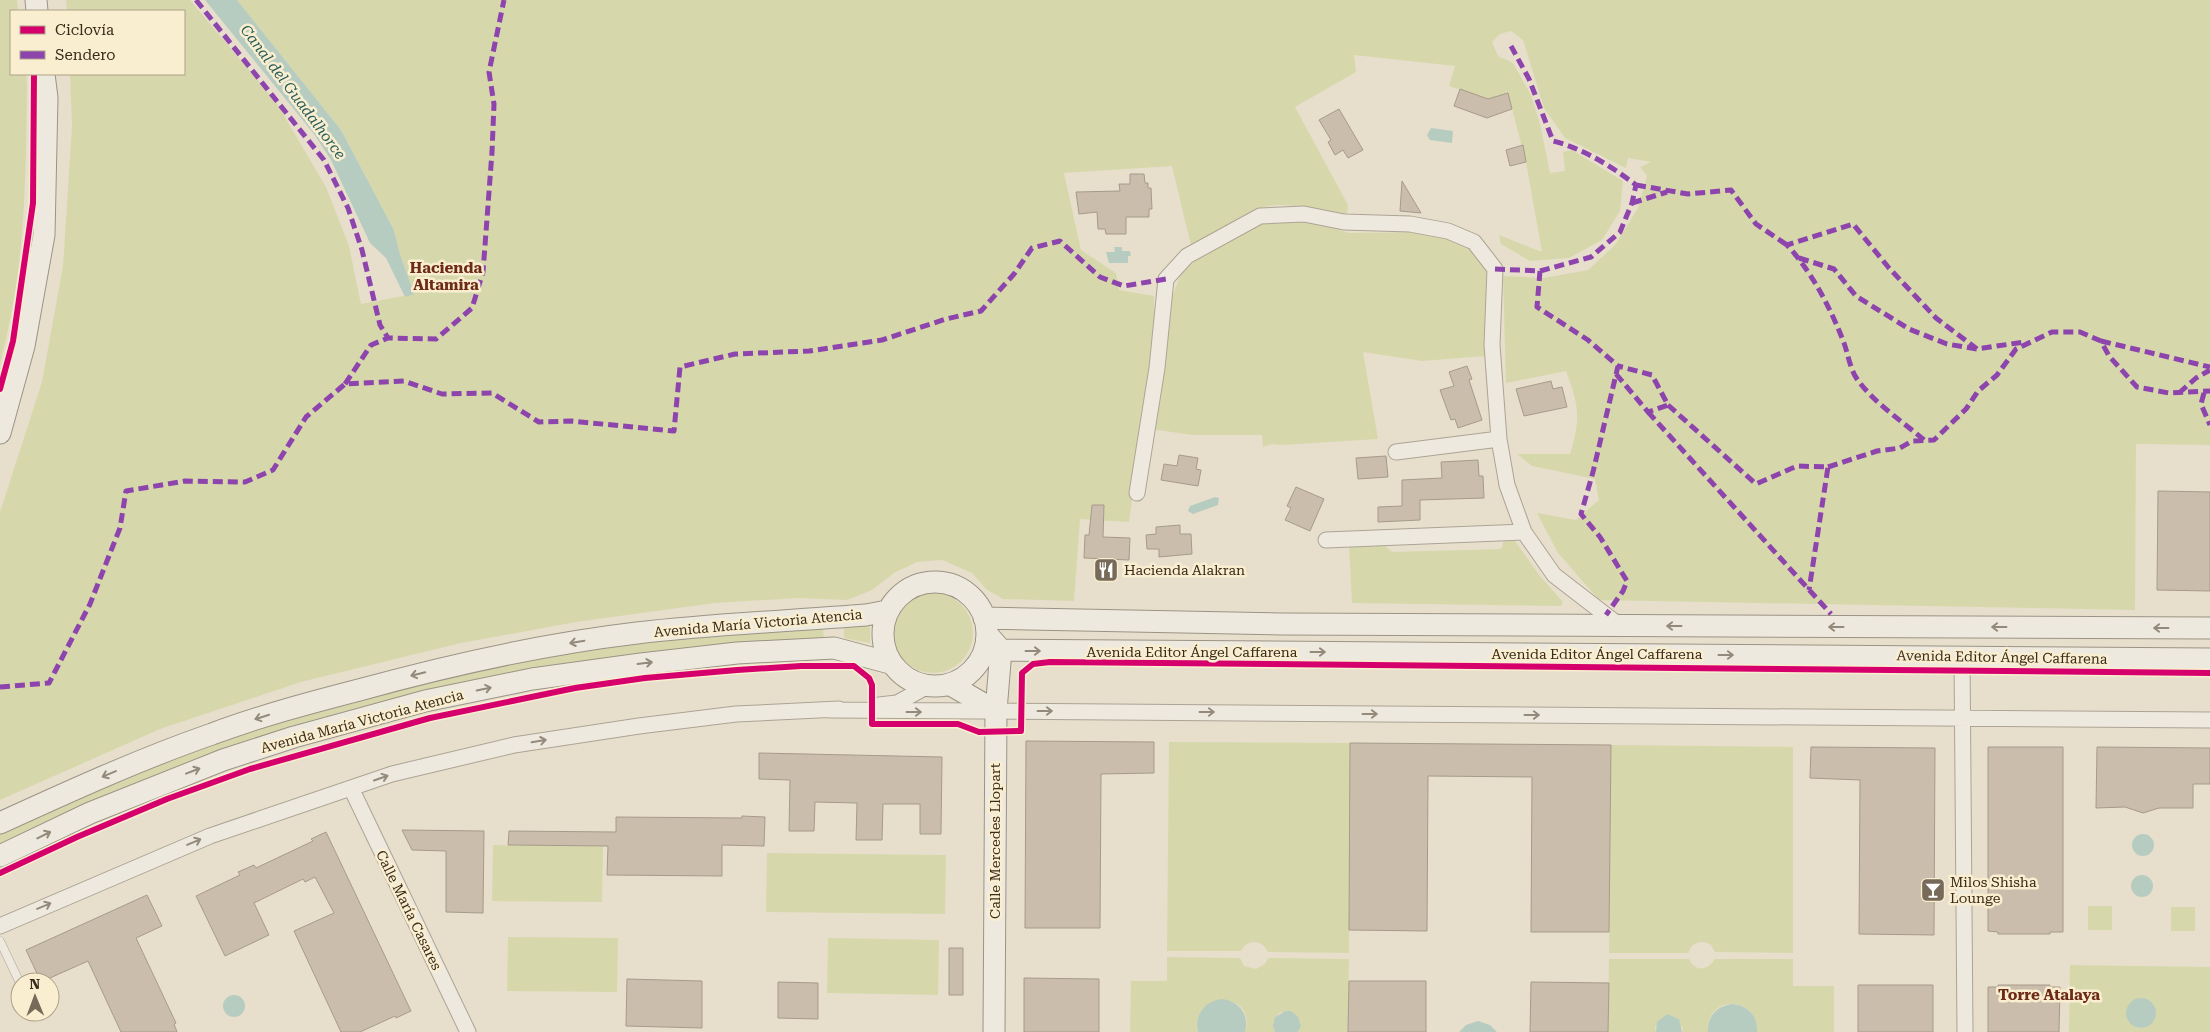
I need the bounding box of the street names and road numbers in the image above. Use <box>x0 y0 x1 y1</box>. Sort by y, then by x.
street label: Avenida María Victoria Atencia <box>653 606 863 640</box>
street label: Avenida Editor Ángel Caffarena <box>1087 644 1298 660</box>
street label: Avenida Editor Ángel Caffarena <box>1492 646 1703 662</box>
street label: Avenida Editor Ángel Caffarena <box>1896 647 2108 667</box>
street label: Avenida María Victoria Atencia <box>259 686 465 756</box>
street label: Calle Mercedes Llopart <box>987 763 1003 919</box>
street label: Calle María Casares <box>373 847 445 973</box>

